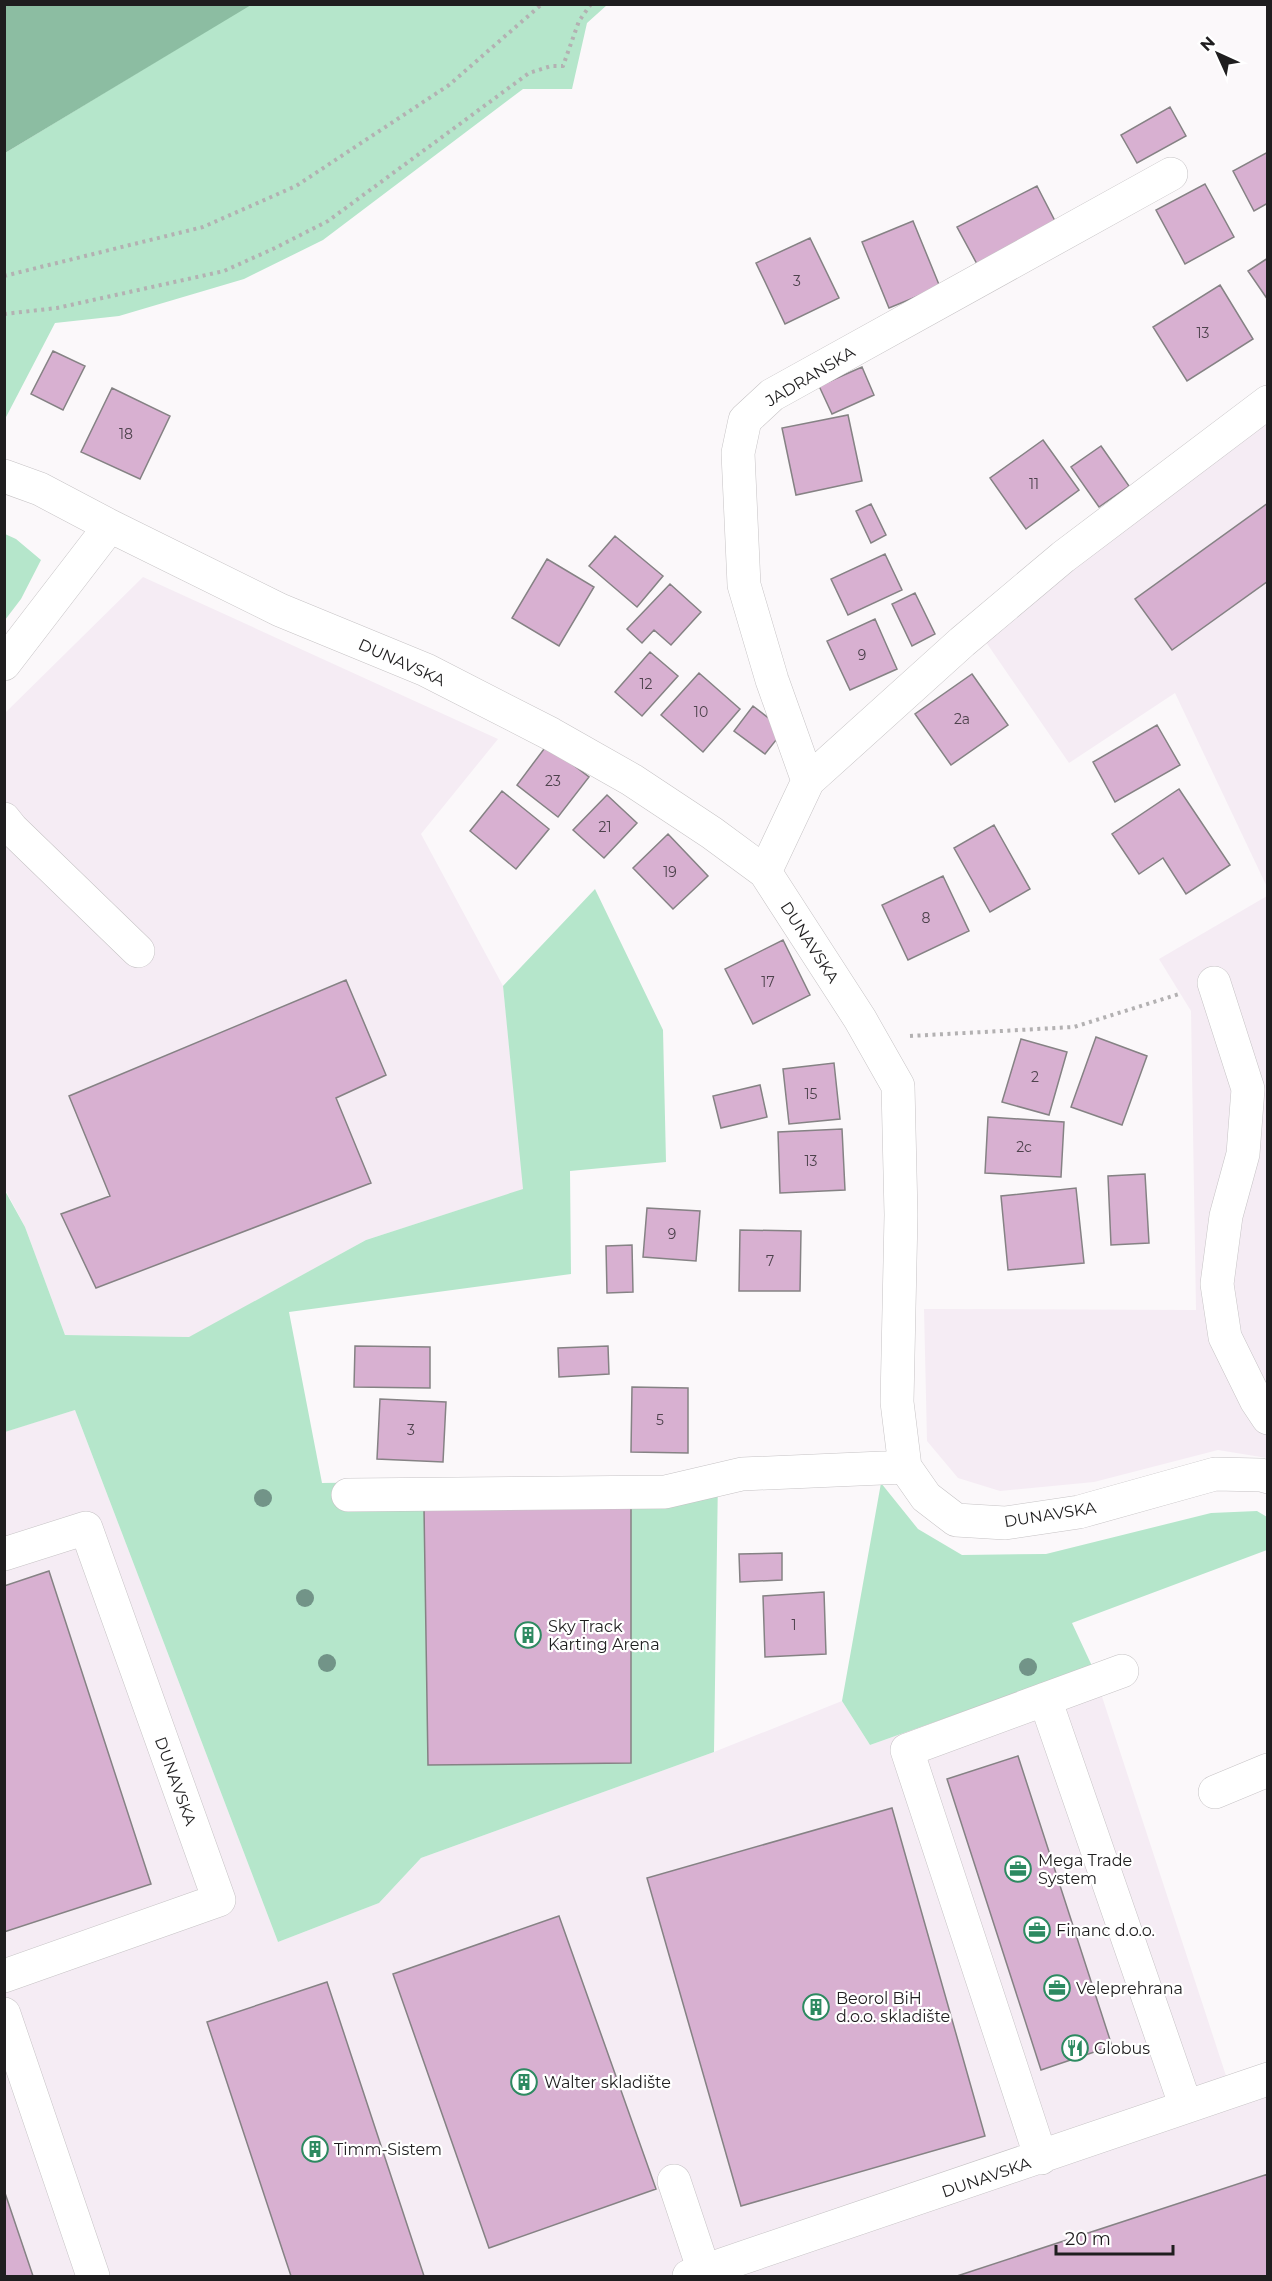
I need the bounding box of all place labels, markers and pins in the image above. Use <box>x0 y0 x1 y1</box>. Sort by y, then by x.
place label: Sky Track Karting Arena <box>548 1617 660 1654</box>
building icon: Sky Track Karting Arena <box>513 1620 543 1650</box>
place label: Mega Trade System <box>1038 1851 1132 1888</box>
office icon: Mega Trade System <box>1003 1854 1033 1884</box>
office icon: Financ d.o.o. <box>1022 1915 1052 1945</box>
place label: Financ d.o.o. <box>1056 1921 1155 1940</box>
office icon: Veleprehrana <box>1042 1973 1072 2003</box>
place label: Veleprehrana <box>1076 1979 1183 1998</box>
place label: Beorol BiH d.o.o. skladište <box>836 1989 950 2026</box>
building icon: Beorol BiH d.o.o. skladište <box>801 1992 831 2022</box>
restaurant icon: Globus <box>1060 2033 1090 2063</box>
place label: Globus <box>1094 2039 1150 2058</box>
building icon: Walter skladište <box>509 2067 539 2097</box>
place label: Walter skladište <box>544 2073 671 2092</box>
building icon: Timm-Sistem <box>300 2134 330 2164</box>
place label: Timm-Sistem <box>334 2140 442 2159</box>

